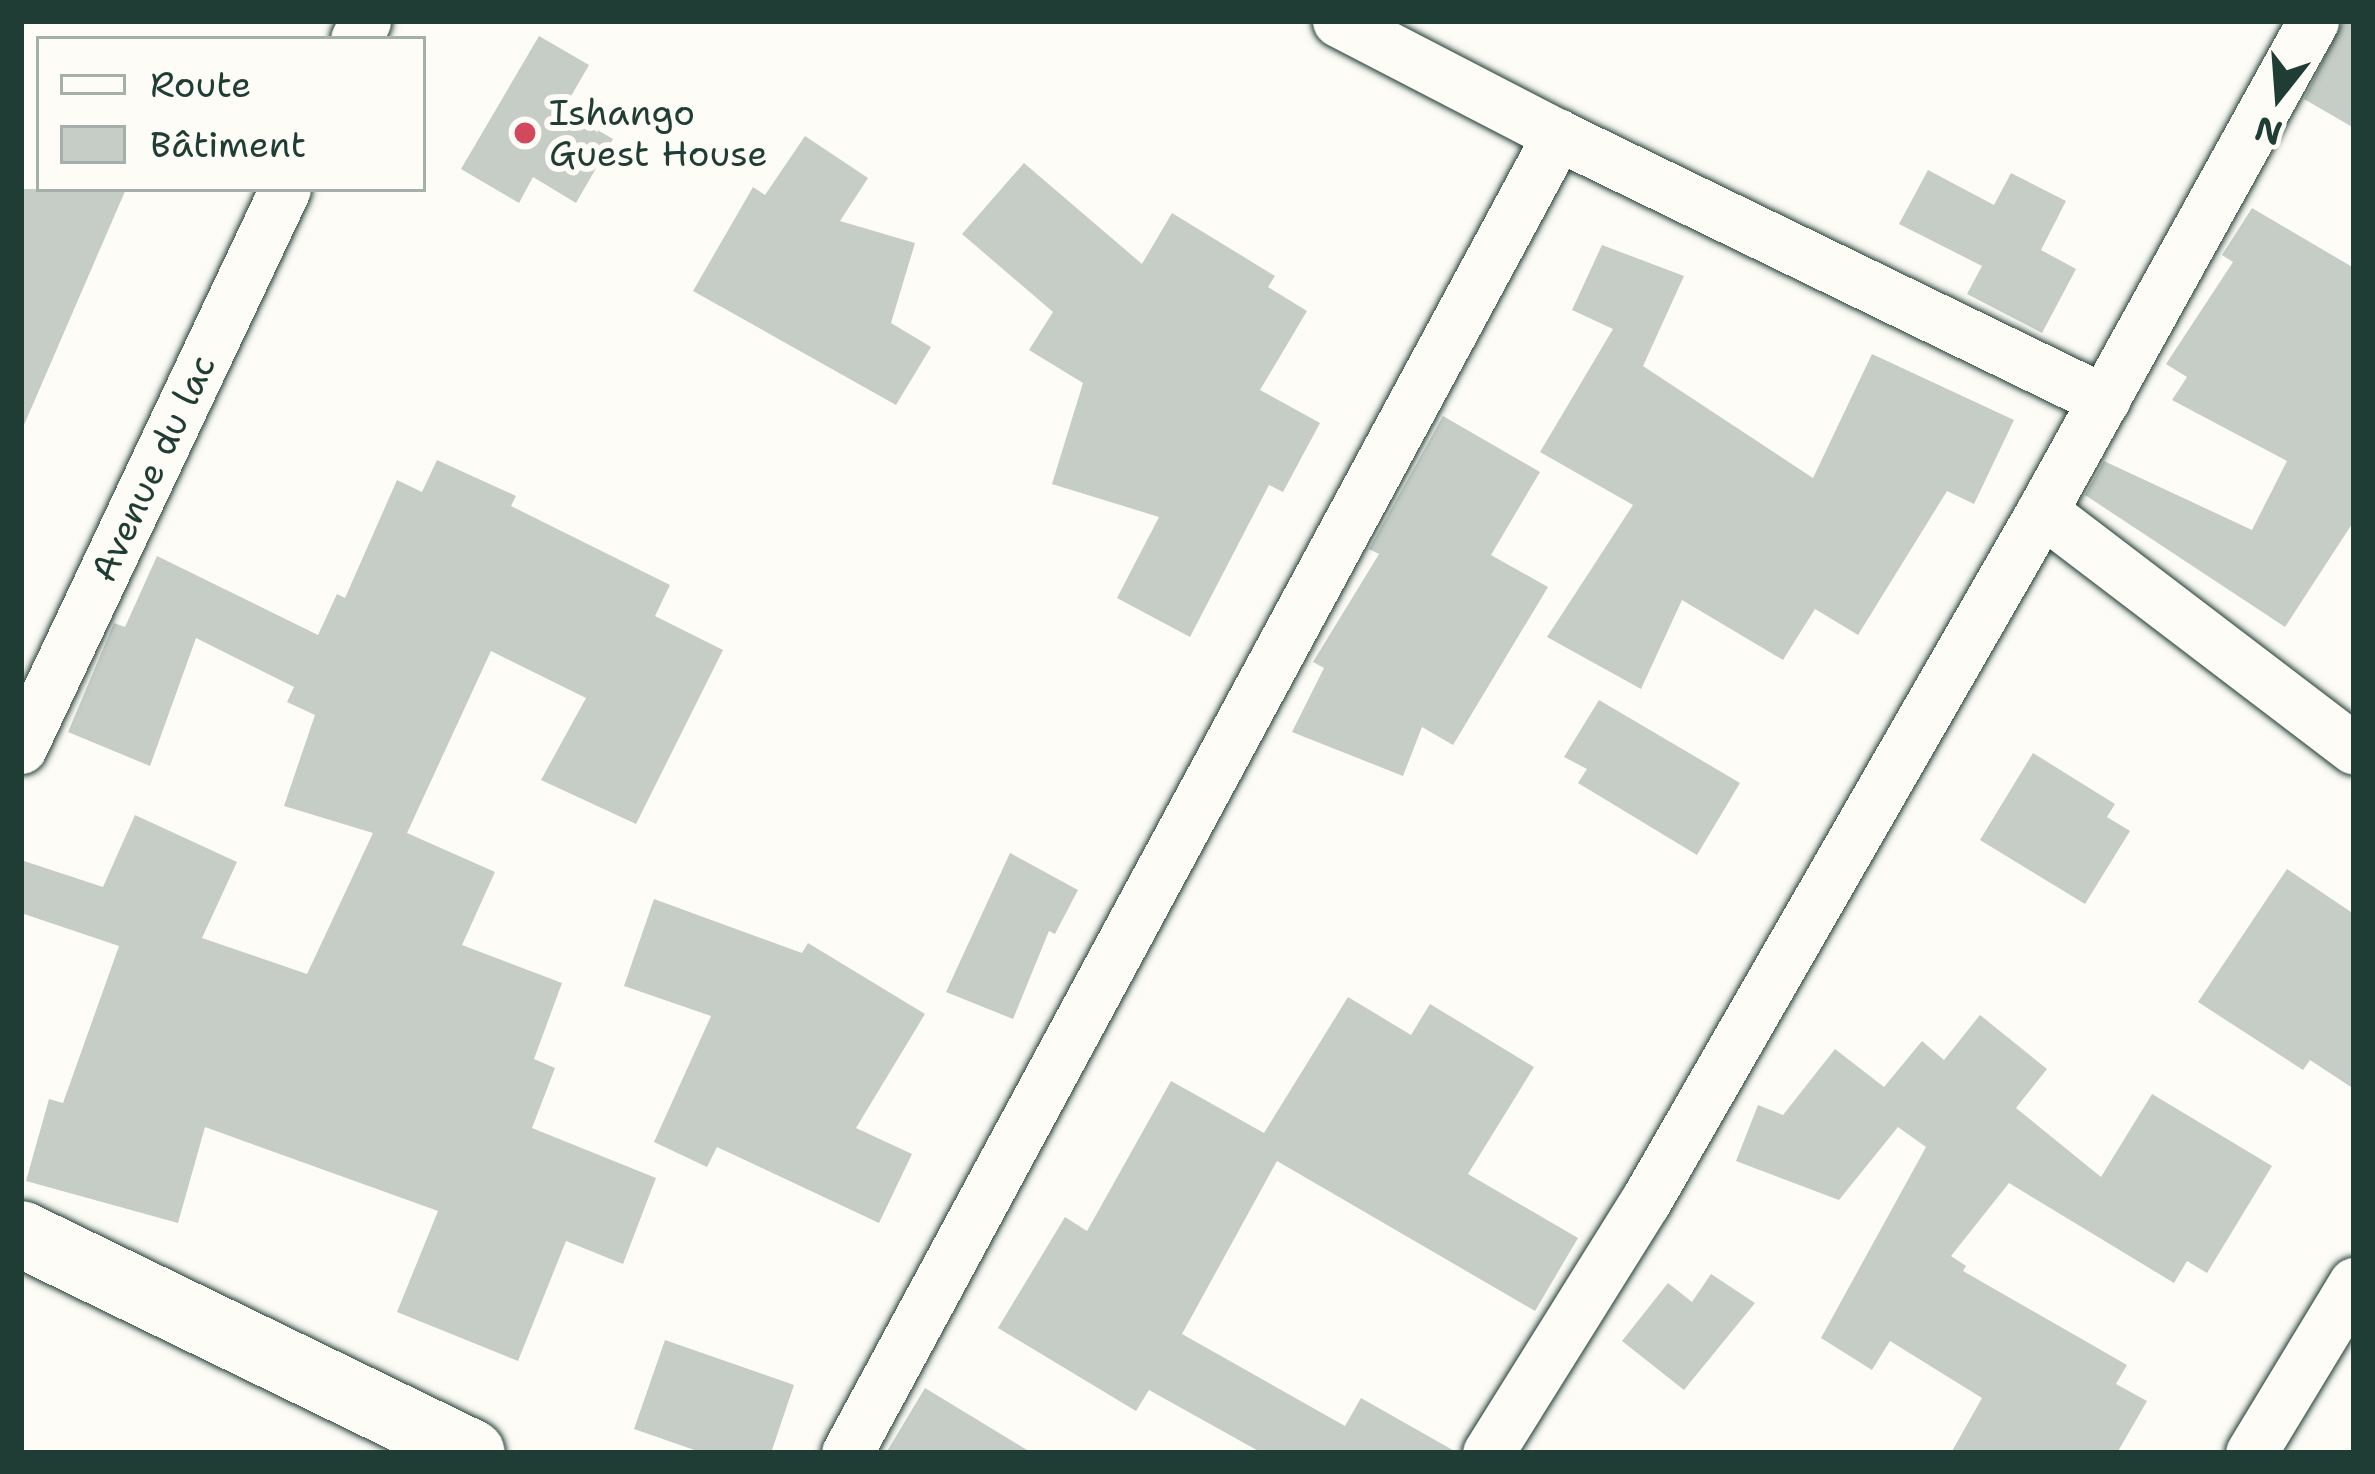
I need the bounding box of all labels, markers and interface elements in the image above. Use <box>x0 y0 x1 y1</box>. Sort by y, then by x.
legend <box>36 36 426 192</box>
north arrow <box>2219 36 2339 156</box>
text: Route <box>150 60 251 109</box>
place label: Ishango Guest House <box>549 90 768 175</box>
text: N <box>2249 106 2287 156</box>
text: Bâtiment <box>150 120 306 169</box>
marker: Ishango Guest House <box>512 120 538 146</box>
street label: Avenue du lac <box>82 348 224 588</box>

